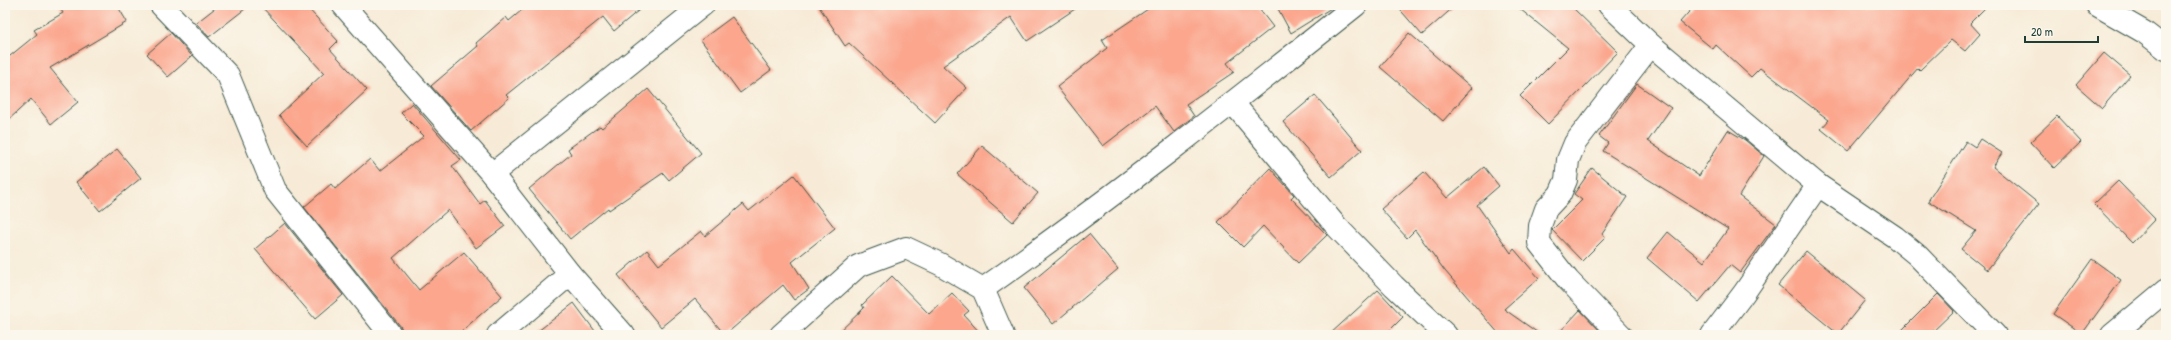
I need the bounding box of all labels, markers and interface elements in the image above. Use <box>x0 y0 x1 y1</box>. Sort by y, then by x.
scale bar <box>2025 18 2098 44</box>
text: 20 m <box>2031 23 2053 40</box>

